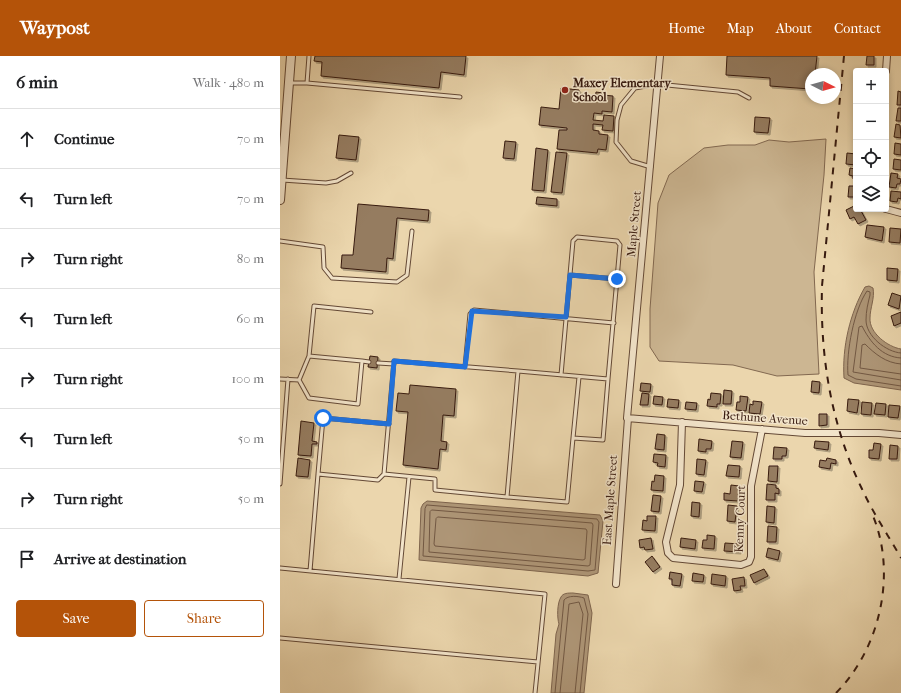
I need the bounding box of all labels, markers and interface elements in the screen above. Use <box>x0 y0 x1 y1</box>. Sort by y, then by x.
text: Waypost <box>20 17 90 39</box>
text: Home <box>668 20 705 37</box>
text: Map <box>727 20 754 37</box>
text: About <box>776 20 812 37</box>
text: Contact <box>834 20 881 37</box>
north arrow <box>805 68 841 104</box>
map controls <box>853 68 889 212</box>
button: + <box>853 68 889 104</box>
text: 6 min <box>16 72 58 92</box>
text: Walk · 480 m <box>193 75 264 90</box>
place label: Maxey Elementary School <box>572 76 671 104</box>
marker: Maxey Elementary School <box>560 85 570 95</box>
button: − <box>853 104 889 140</box>
icon: ahead <box>16 128 38 150</box>
text: Continue <box>54 130 114 148</box>
text: 70 m <box>237 131 264 146</box>
button: locate <box>853 140 889 176</box>
button: layers <box>853 176 889 212</box>
icon: left <box>16 188 38 210</box>
text: Turn left <box>54 190 112 208</box>
street label: Maple Street <box>624 190 644 258</box>
text: 70 m <box>237 191 264 206</box>
icon: right <box>16 248 38 270</box>
text: Turn right <box>54 250 123 268</box>
text: 80 m <box>237 251 264 266</box>
route end <box>608 270 626 288</box>
icon: left <box>16 308 38 330</box>
text: Turn left <box>54 310 112 328</box>
text: 60 m <box>236 311 264 326</box>
icon: right <box>16 368 38 390</box>
text: Turn right <box>54 370 123 388</box>
text: 100 m <box>231 371 264 386</box>
street label: Bethune Avenue <box>722 408 808 428</box>
route start <box>314 409 332 427</box>
icon: left <box>16 428 38 450</box>
text: Turn left <box>54 430 112 448</box>
text: 50 m <box>238 431 264 446</box>
street label: East Maple Street <box>600 454 620 546</box>
street label: Kenny Court <box>732 484 748 553</box>
icon: right <box>16 488 38 510</box>
text: Turn right <box>54 490 123 508</box>
text: 50 m <box>238 491 264 506</box>
icon: arrive <box>16 548 38 570</box>
text: Arrive at destination <box>54 550 186 568</box>
button: Save <box>16 600 136 637</box>
button: Share <box>144 600 264 637</box>

